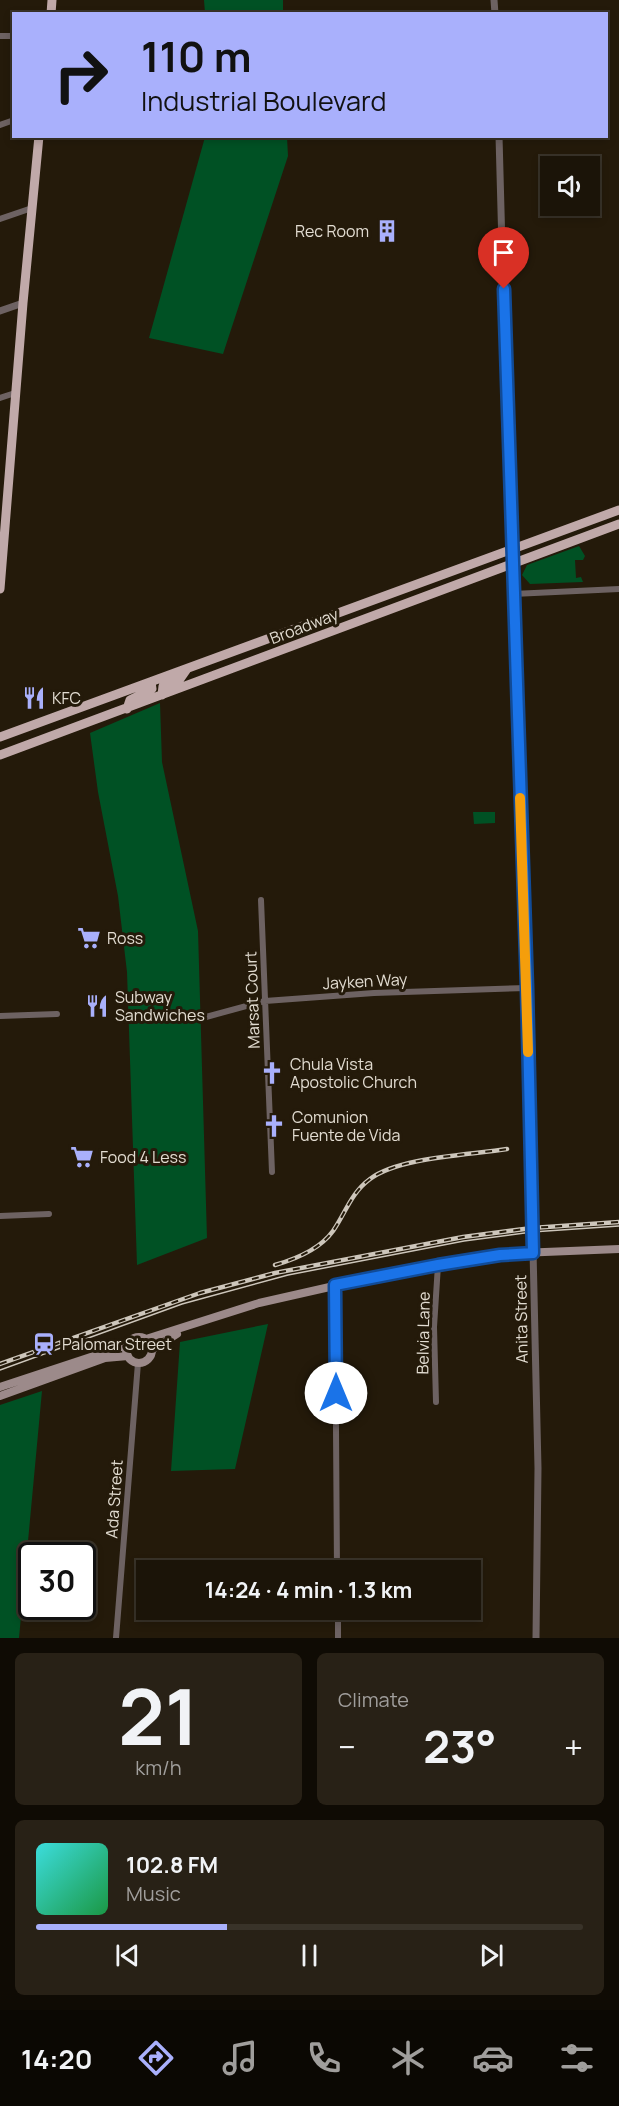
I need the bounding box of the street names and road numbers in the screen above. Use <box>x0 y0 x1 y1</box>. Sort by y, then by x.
street label: Broadway <box>266 603 342 649</box>
street label: Marsat Court <box>239 951 265 1049</box>
street label: Jayken Way <box>322 968 409 994</box>
street label: Anita Street <box>509 1274 533 1364</box>
street label: Belvia Lane <box>411 1291 435 1375</box>
street label: Ada Street <box>100 1459 128 1539</box>

